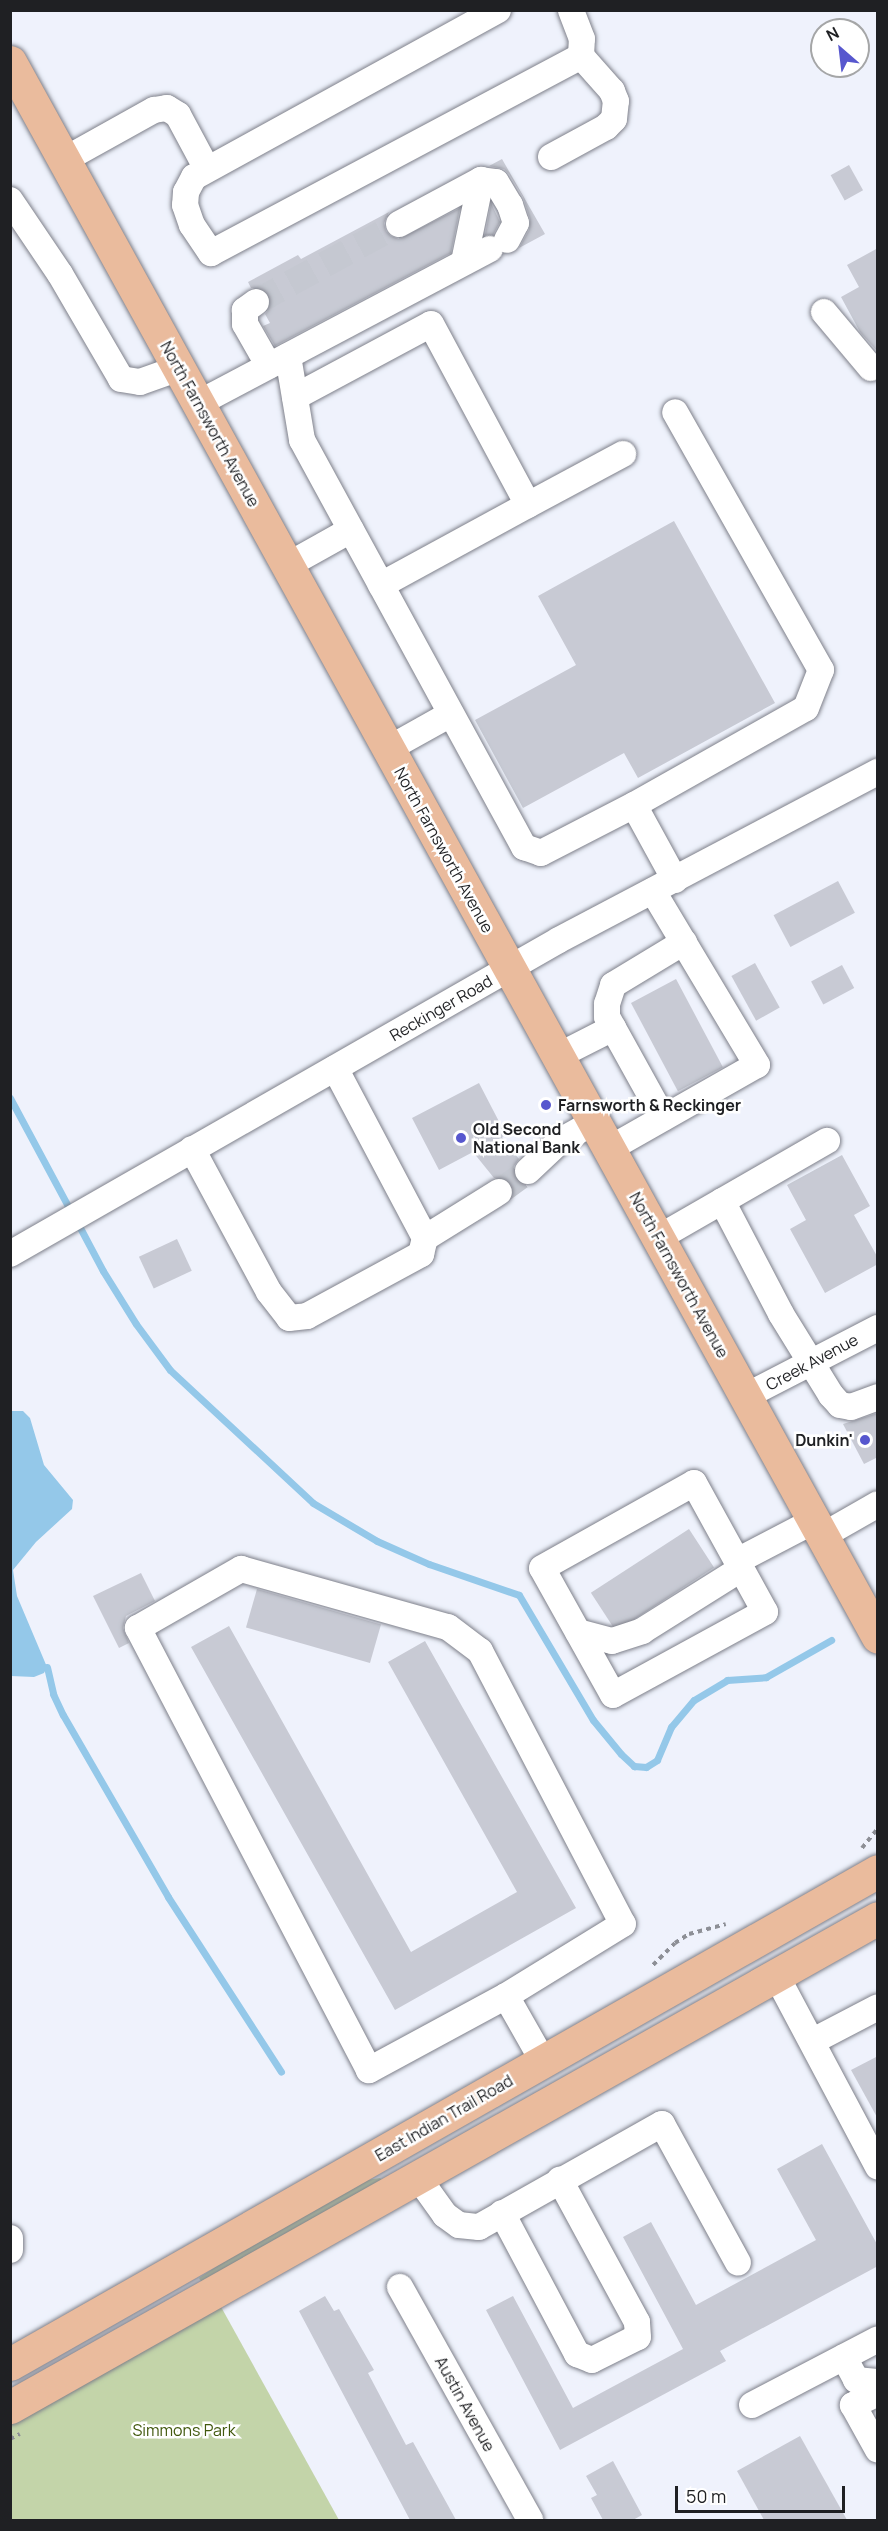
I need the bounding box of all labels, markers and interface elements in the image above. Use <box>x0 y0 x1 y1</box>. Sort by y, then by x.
north arrow <box>810 18 870 78</box>
text: N <box>822 21 843 46</box>
street label: North Farnsworth Avenue <box>156 338 264 510</box>
street label: North Farnsworth Avenue <box>390 764 498 936</box>
street label: Reckinger Road <box>386 971 496 1045</box>
place label: Farnsworth & Reckinger <box>558 1095 741 1115</box>
marker: Farnsworth & Reckinger <box>539 1098 553 1112</box>
place label: Old Second National Bank <box>473 1119 580 1157</box>
marker: Old Second National Bank <box>454 1131 468 1145</box>
street label: North Farnsworth Avenue <box>625 1189 733 1361</box>
street label: Creek Avenue <box>763 1330 861 1394</box>
place label: Dunkin' <box>795 1430 853 1450</box>
marker: Dunkin' <box>858 1433 872 1447</box>
street label: East Indian Trail Road <box>372 2071 516 2165</box>
street label: Austin Avenue <box>431 2353 499 2455</box>
park label: Simmons Park <box>132 2420 236 2440</box>
scale bar <box>678 2474 848 2512</box>
text: 50 m <box>686 2484 726 2508</box>

